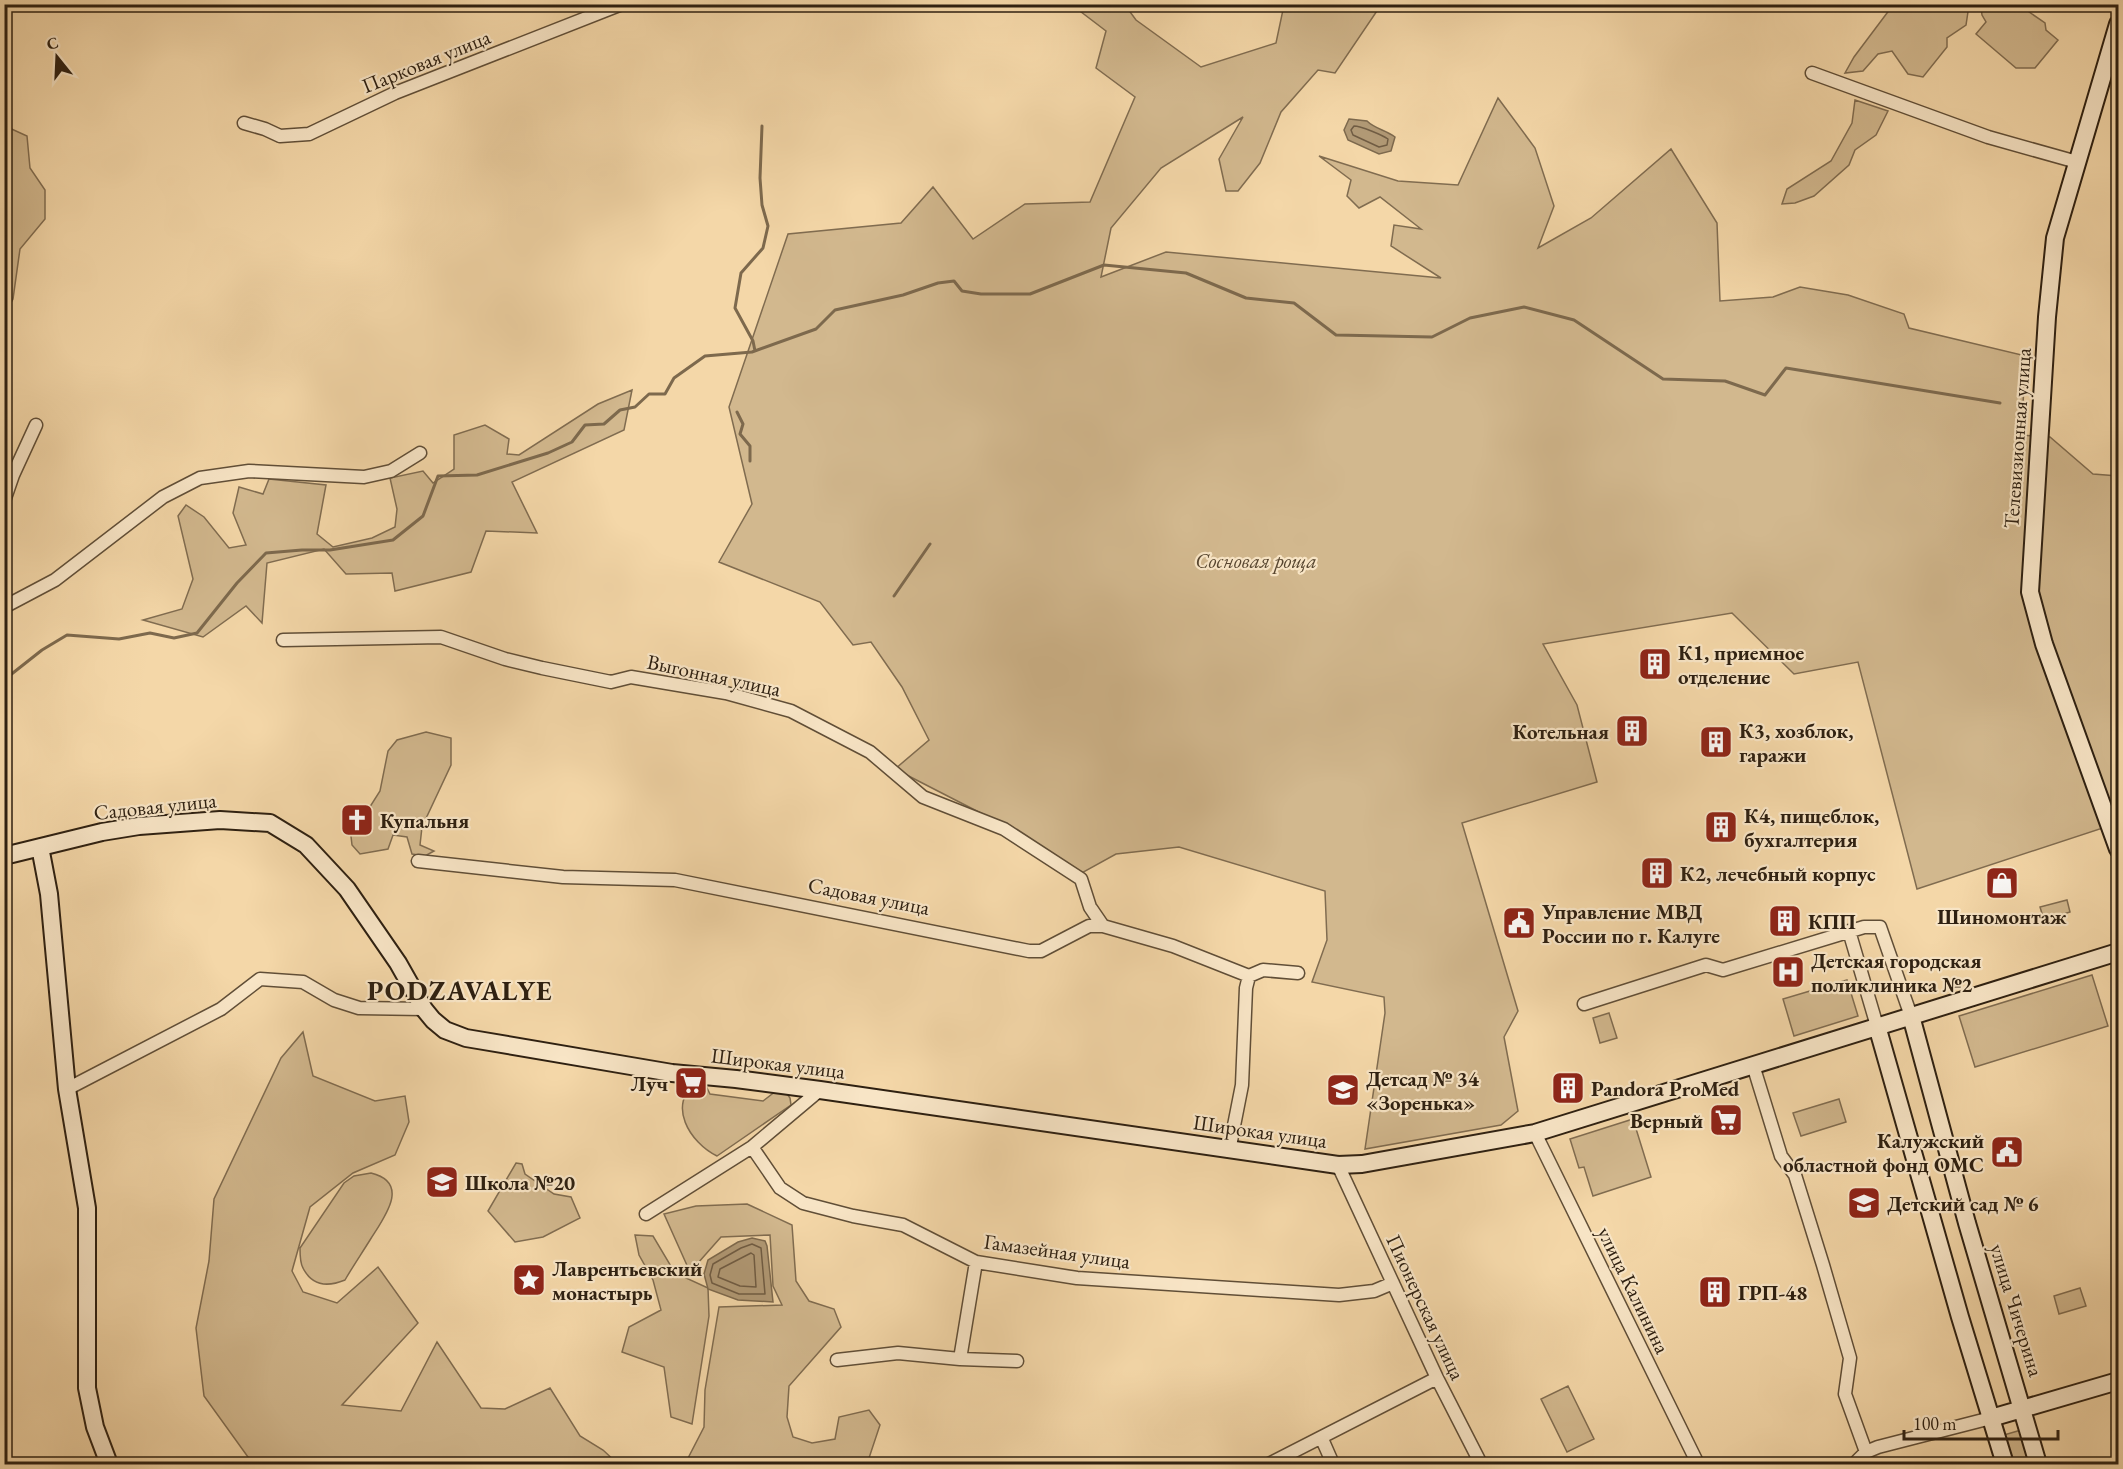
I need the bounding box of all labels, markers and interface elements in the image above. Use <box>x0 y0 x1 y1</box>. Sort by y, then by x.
street label: Парковая улица <box>358 23 495 99</box>
north arrow <box>27 27 87 87</box>
text: С <box>44 31 61 55</box>
street label: Телевизионная улица <box>1997 346 2037 529</box>
park label: Сосновая роща <box>1195 547 1317 574</box>
place label: К1, приемное отделение <box>1678 639 1804 690</box>
building icon: К1, приемное отделение <box>1637 646 1673 682</box>
street label: Выгонная улица <box>645 648 784 702</box>
building icon: Котельная <box>1614 713 1650 749</box>
place label: К3, хозблок, гаражи <box>1739 717 1853 768</box>
place label: Котельная <box>1513 718 1609 745</box>
building icon: К3, хозблок, гаражи <box>1698 724 1734 760</box>
street label: Садовая улица <box>92 786 218 826</box>
church icon: Купальня <box>339 802 375 838</box>
place label: К4, пищеблок, бухгалтерия <box>1744 802 1879 853</box>
place label: Купальня <box>380 807 469 834</box>
building icon: К4, пищеблок, бухгалтерия <box>1703 809 1739 845</box>
building icon: К2, лечебный корпус <box>1639 855 1675 891</box>
place label: К2, лечебный корпус <box>1680 860 1876 887</box>
shop icon: Шиномонтаж <box>1984 865 2020 901</box>
street label: Садовая улица <box>806 871 933 921</box>
place label: Управление МВД России по г. Калуге <box>1541 898 1720 949</box>
building icon: КПП <box>1767 903 1803 939</box>
place label: Шиномонтаж <box>1937 903 2067 930</box>
public building icon: Управление МВД России по г. Калуге <box>1501 905 1537 941</box>
place label: КПП <box>1808 908 1856 935</box>
place label: Детская городская поликлиника №2 <box>1811 947 1981 998</box>
hospital icon: Детская городская поликлиника №2 <box>1770 954 1806 990</box>
district label: PODZAVALYE <box>367 973 553 1008</box>
street label: Широкая улица <box>709 1041 847 1085</box>
supermarket icon: Луч <box>673 1065 709 1101</box>
place label: Детсад № 34 «Зоренька» <box>1366 1065 1480 1116</box>
place label: Луч <box>630 1070 668 1097</box>
building icon: Pandora ProMed <box>1550 1070 1586 1106</box>
school or university icon: Детсад № 34 «Зоренька» <box>1325 1072 1361 1108</box>
place label: Pandora ProMed <box>1591 1075 1740 1102</box>
supermarket icon: Верный <box>1708 1102 1744 1138</box>
place label: Верный <box>1630 1107 1703 1134</box>
street label: Широкая улица <box>1191 1108 1329 1154</box>
place label: Калужский областной фонд ОМС <box>1783 1127 1984 1178</box>
public building icon: Калужский областной фонд ОМС <box>1989 1134 2025 1170</box>
school or university icon: Школа №20 <box>424 1164 460 1200</box>
place label: Школа №20 <box>465 1169 575 1196</box>
school or university icon: Детский сад № 6 <box>1846 1185 1882 1221</box>
place label: Детский сад № 6 <box>1887 1190 2039 1217</box>
street label: улица Калинина <box>1592 1222 1677 1359</box>
street label: Гамазейная улица <box>982 1227 1133 1275</box>
street label: Пионерская улица <box>1380 1230 1472 1385</box>
street label: улица Чичерина <box>1984 1240 2050 1380</box>
place label: Лаврентьевский монастырь <box>552 1255 702 1306</box>
place icon: Лаврентьевский монастырь <box>511 1262 547 1298</box>
building icon: ГРП-48 <box>1697 1274 1733 1310</box>
place label: ГРП-48 <box>1738 1279 1807 1306</box>
scale bar <box>1904 1403 2058 1441</box>
text: 100 m <box>1913 1412 1957 1435</box>

